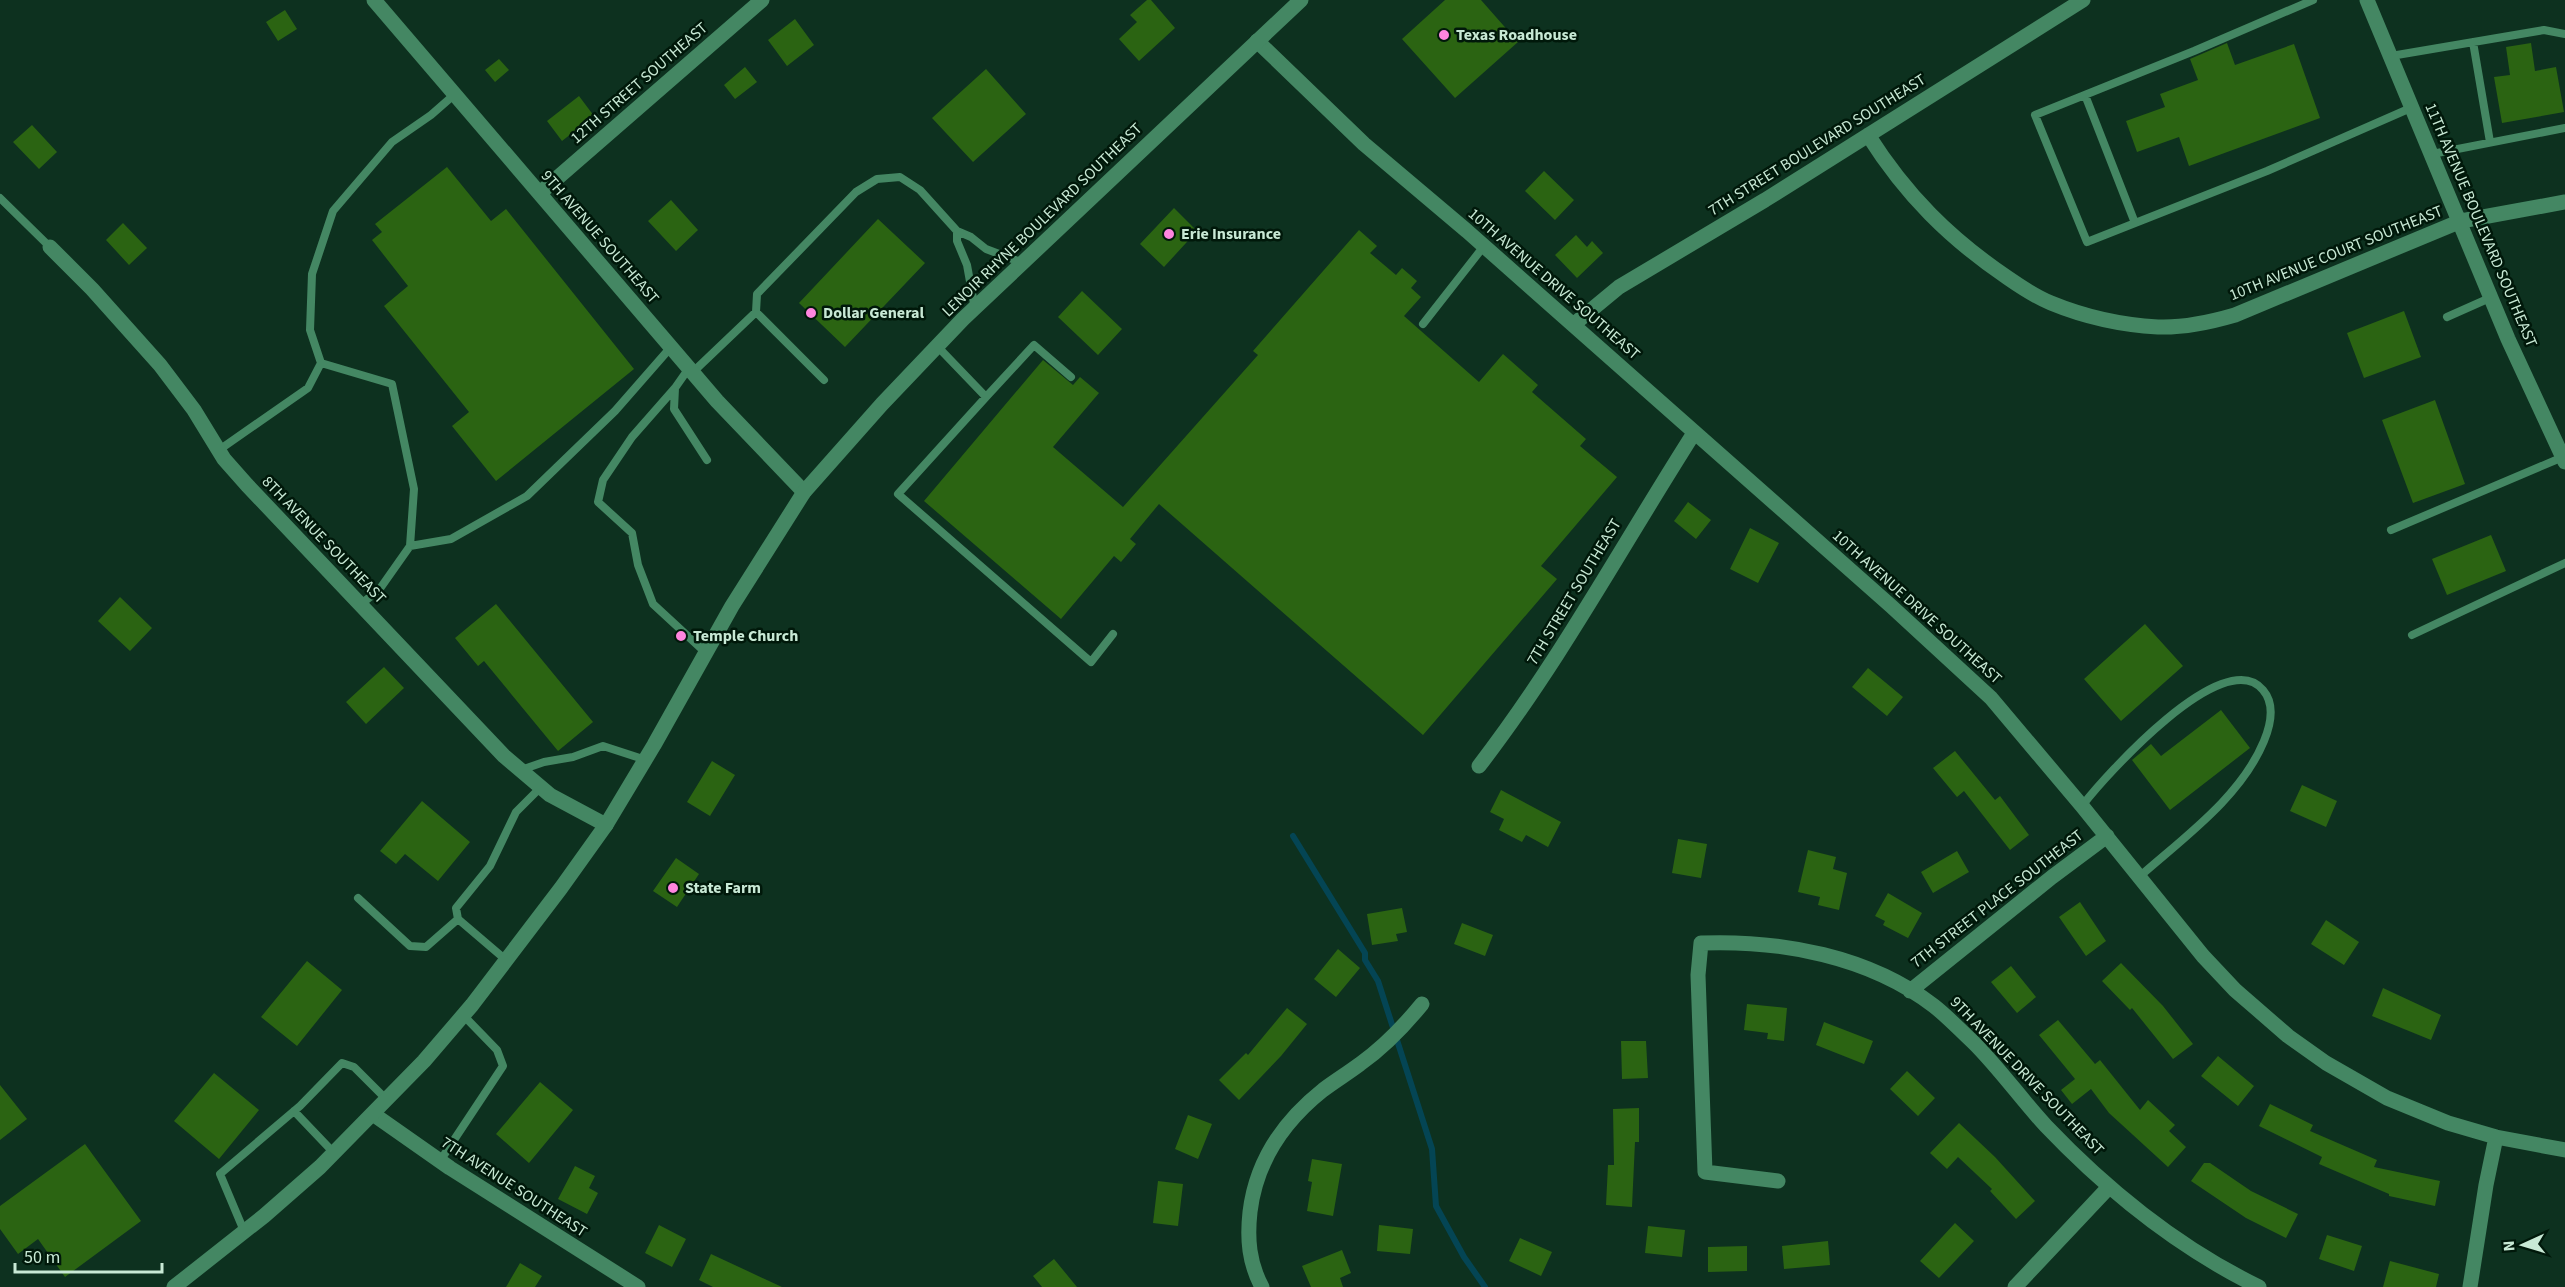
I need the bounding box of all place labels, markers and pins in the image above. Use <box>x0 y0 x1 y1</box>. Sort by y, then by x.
place label: Texas Roadhouse <box>1456 24 1577 46</box>
marker: Texas Roadhouse <box>1437 28 1451 42</box>
place label: Erie Insurance <box>1181 223 1281 245</box>
marker: Erie Insurance <box>1162 227 1176 241</box>
place label: Dollar General <box>823 302 924 324</box>
marker: Dollar General <box>804 306 818 320</box>
place label: Temple Church <box>693 625 798 647</box>
marker: Temple Church <box>674 629 688 643</box>
place label: State Farm <box>685 877 761 899</box>
marker: State Farm <box>666 881 680 895</box>

